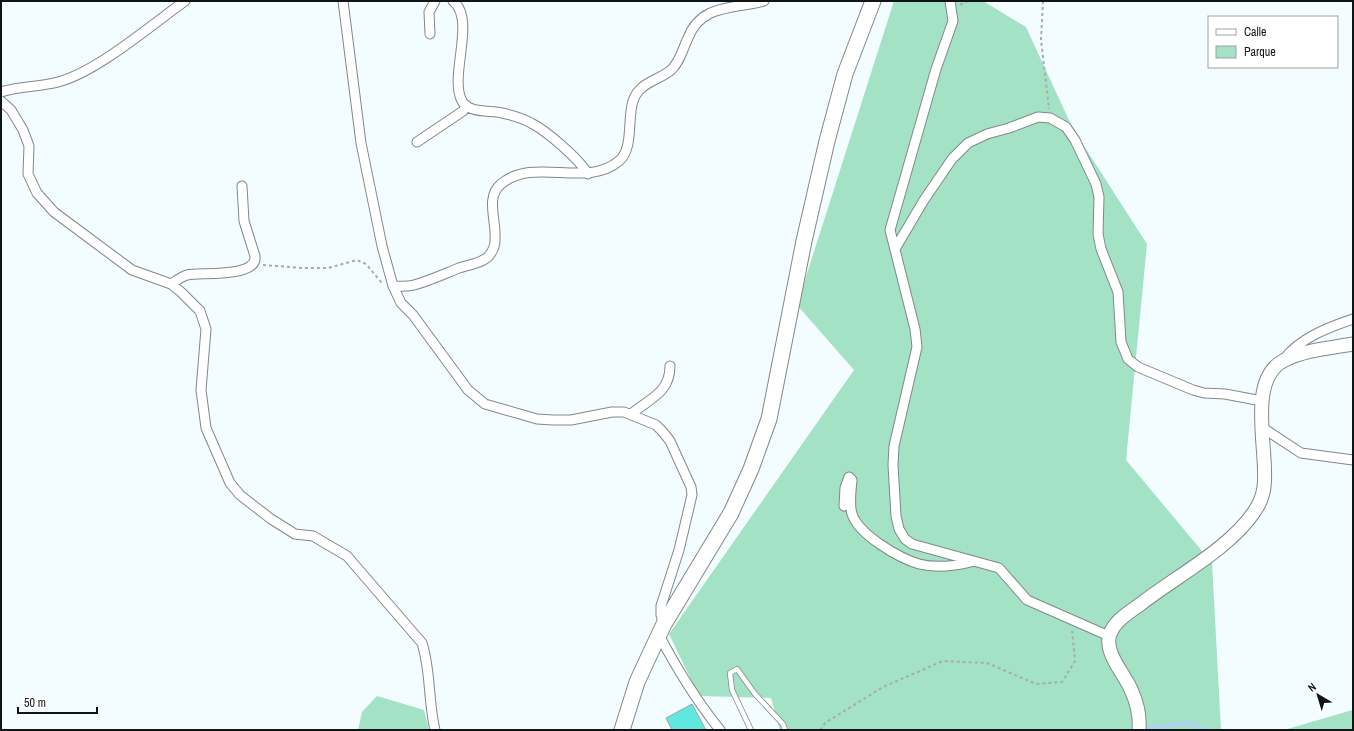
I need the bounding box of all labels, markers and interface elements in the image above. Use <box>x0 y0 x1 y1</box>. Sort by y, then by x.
legend <box>1208 16 1338 68</box>
text: Calle <box>1244 24 1266 40</box>
text: Parque <box>1244 44 1276 60</box>
north arrow <box>1298 675 1338 715</box>
text: N <box>1305 680 1319 695</box>
scale bar <box>18 689 97 715</box>
text: 50 m <box>24 695 46 711</box>

